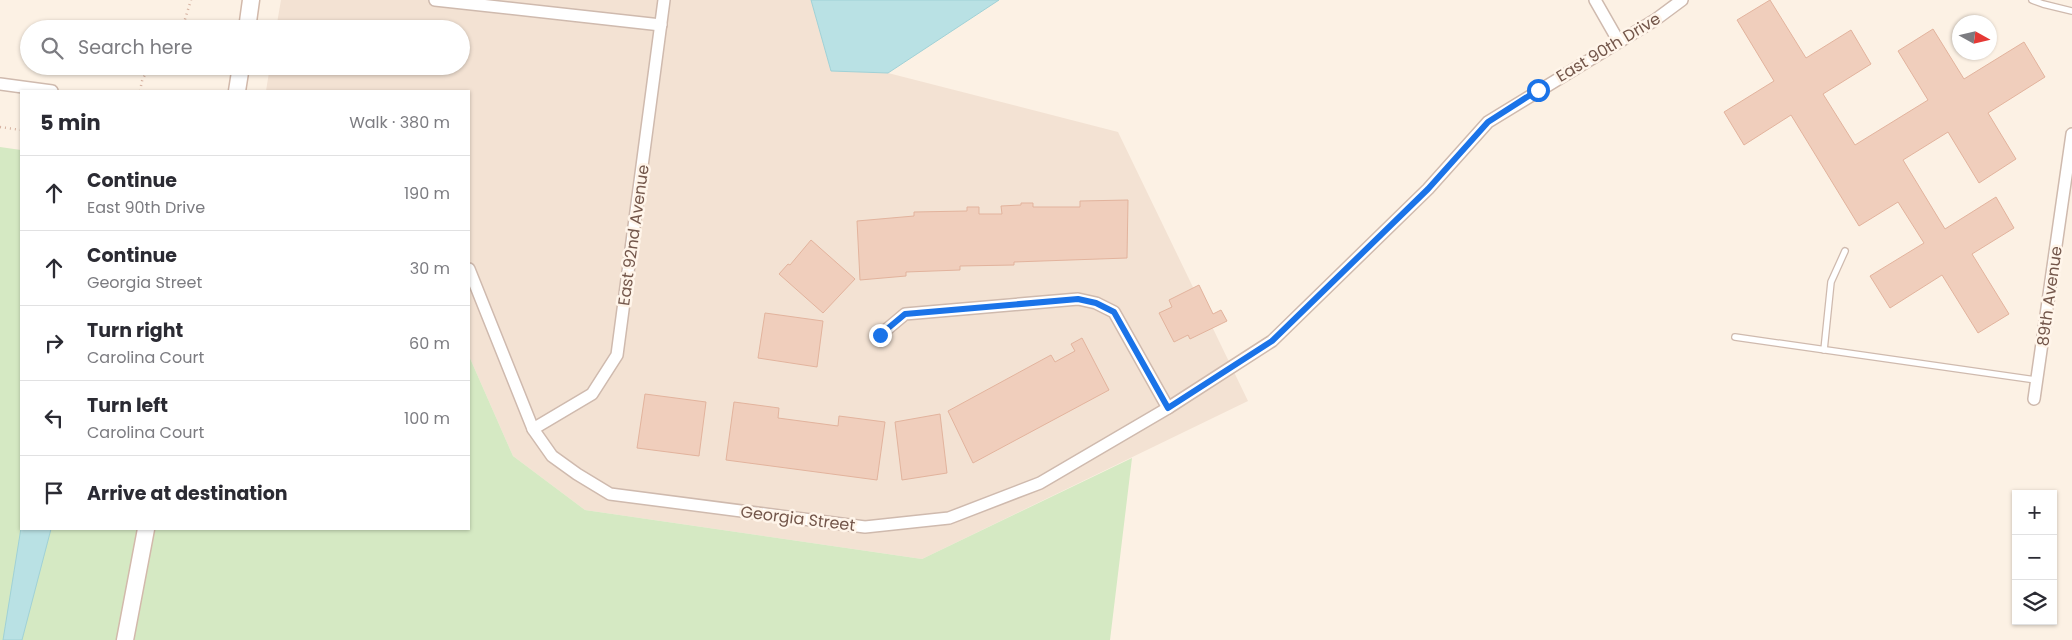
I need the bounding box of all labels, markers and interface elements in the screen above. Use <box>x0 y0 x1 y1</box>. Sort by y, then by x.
street label: East 90th Drive <box>1552 7 1665 88</box>
north arrow <box>1952 15 1997 60</box>
search box <box>20 20 470 75</box>
icon: search <box>38 34 66 62</box>
text: Search here <box>78 34 192 61</box>
route start <box>1527 79 1550 102</box>
text: 5 min <box>40 108 101 137</box>
text: Walk · 380 m <box>349 111 450 134</box>
street label: East 92nd Avenue <box>612 163 655 307</box>
text: Continue <box>87 167 177 194</box>
icon: ahead <box>40 179 68 207</box>
text: 190 m <box>404 182 450 205</box>
text: East 90th Drive <box>87 196 205 219</box>
text: Continue <box>87 242 177 269</box>
street label: 89th Avenue <box>2031 245 2068 347</box>
icon: ahead <box>40 254 68 282</box>
text: 30 m <box>410 257 450 280</box>
text: Georgia Street <box>87 271 202 294</box>
text: Turn right <box>87 317 183 344</box>
route end <box>869 324 892 347</box>
icon: right <box>40 329 68 357</box>
text: 60 m <box>409 332 450 355</box>
text: Carolina Court <box>87 346 204 369</box>
text: Turn left <box>87 392 168 419</box>
icon: left <box>40 404 68 432</box>
text: 100 m <box>404 407 450 430</box>
text: Carolina Court <box>87 421 204 444</box>
icon: arrive <box>40 479 68 507</box>
text: Arrive at destination <box>87 480 288 507</box>
map controls <box>2012 490 2057 625</box>
button: + <box>2012 490 2057 535</box>
street label: Georgia Street <box>739 500 857 537</box>
button: − <box>2012 535 2057 580</box>
button: layers <box>2012 580 2057 625</box>

